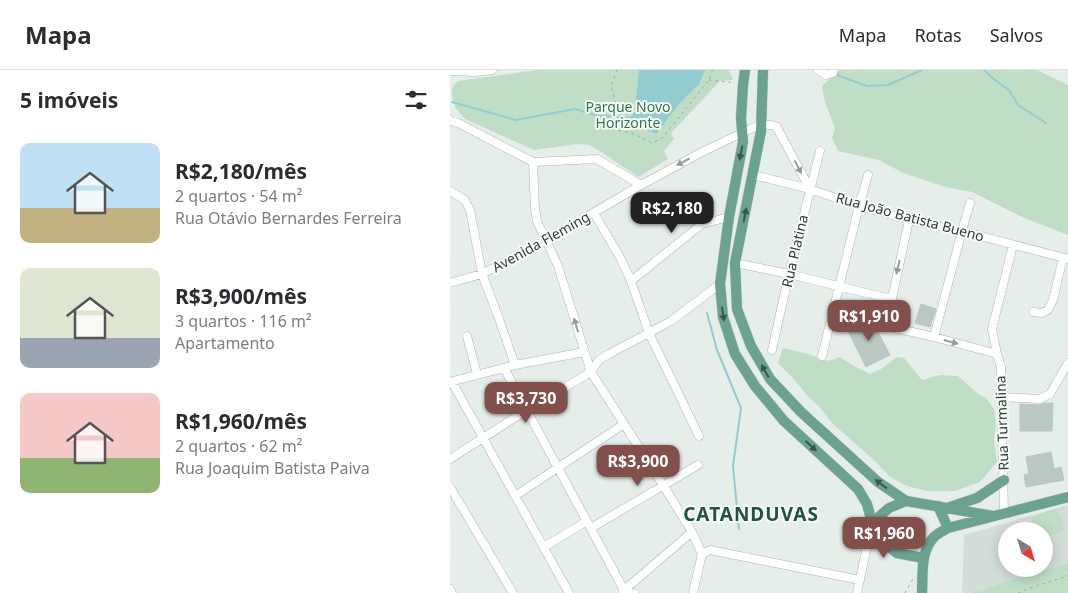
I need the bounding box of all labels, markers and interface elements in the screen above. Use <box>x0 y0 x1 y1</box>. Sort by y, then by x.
text: Mapa <box>25 18 92 51</box>
text: Mapa <box>839 23 886 47</box>
text: Rotas <box>914 23 962 47</box>
text: Salvos <box>990 23 1043 47</box>
text: 5 imóveis <box>20 86 118 114</box>
icon: filters <box>402 86 430 114</box>
park label: Parque Novo Horizonte <box>585 97 671 132</box>
one-way arrow <box>737 146 745 162</box>
text: R$2,180/mês <box>175 157 307 185</box>
one-way arrow <box>675 158 690 166</box>
one-way arrow <box>794 159 802 174</box>
icon: home <box>60 163 120 223</box>
text: 2 quartos · 54 m² <box>175 185 302 207</box>
street label: Rua João Batista Bueno <box>834 188 986 245</box>
pin: R$2,180 <box>626 191 718 234</box>
text: R$2,180 <box>642 197 702 219</box>
text: Rua Otávio Bernardes Ferreira <box>175 207 402 229</box>
street label: Avenida Fleming <box>488 207 593 276</box>
one-way arrow <box>741 207 749 223</box>
street label: Rua Platina <box>777 213 812 289</box>
one-way arrow <box>894 260 902 275</box>
text: R$3,900/mês <box>175 282 307 310</box>
icon: home <box>60 288 120 348</box>
pin: R$1,910 <box>823 300 915 342</box>
text: R$1,910 <box>839 305 899 327</box>
one-way arrow <box>720 306 728 322</box>
text: 3 quartos · 116 m² <box>175 310 312 332</box>
one-way arrow <box>572 317 580 332</box>
text: Apartamento <box>175 332 275 354</box>
one-way arrow <box>943 338 958 346</box>
one-way arrow <box>761 363 769 378</box>
street label: Rua Turmalina <box>990 375 1013 471</box>
pin: R$3,730 <box>480 382 572 424</box>
text: R$3,730 <box>496 387 556 409</box>
text: R$1,960/mês <box>175 407 307 435</box>
icon: home <box>60 413 120 473</box>
text: 2 quartos · 62 m² <box>175 435 302 457</box>
one-way arrow <box>805 440 817 452</box>
pin: R$3,900 <box>592 444 684 487</box>
text: R$3,900 <box>608 450 668 472</box>
text: Rua Joaquim Batista Paiva <box>175 457 370 479</box>
one-way arrow <box>875 478 888 489</box>
district label: CATANDUVAS <box>683 501 819 527</box>
pin: R$1,960 <box>838 516 930 559</box>
text: R$1,960 <box>854 522 914 544</box>
north arrow <box>998 522 1052 578</box>
map controls <box>998 522 1053 577</box>

